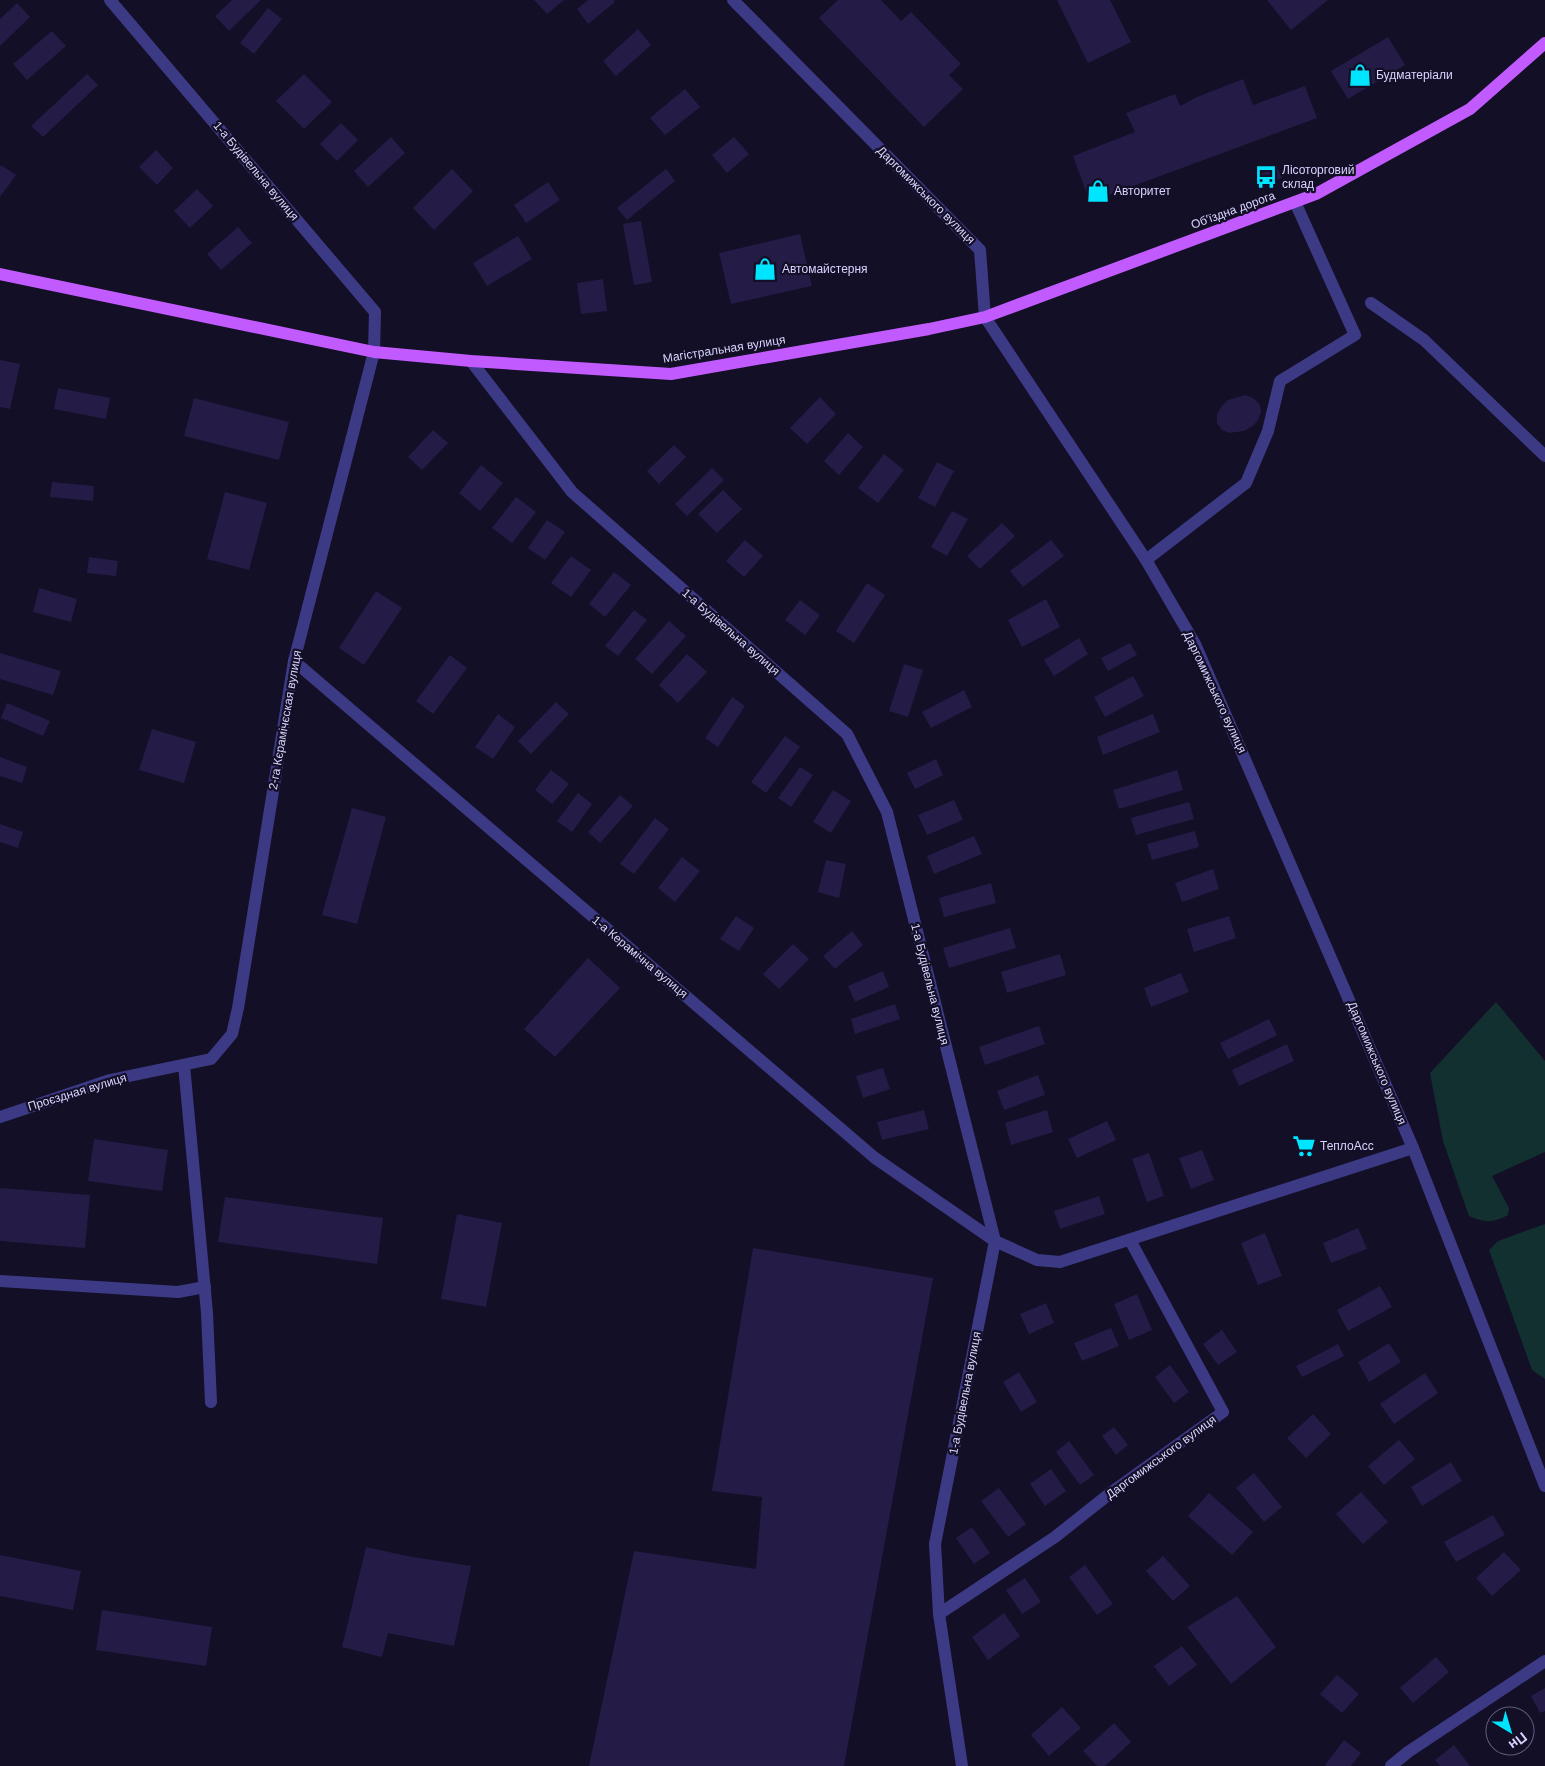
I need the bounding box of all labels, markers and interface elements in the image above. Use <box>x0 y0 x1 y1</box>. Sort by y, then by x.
shop icon: Будматеріали <box>1347 62 1373 88</box>
place label: Будматеріали <box>1376 68 1453 82</box>
street label: 1-а Будівельна вулиця <box>210 119 302 223</box>
street label: Даргомижського вулиця <box>874 143 978 247</box>
place label: Лісоторговий склад <box>1282 163 1354 191</box>
bus stop icon: Лісоторговий склад <box>1253 164 1279 190</box>
shop icon: Авторитет <box>1085 178 1111 204</box>
place label: Авторитет <box>1114 184 1171 198</box>
street label: Об'їздна дорога <box>1189 188 1277 232</box>
shop icon: Автомайстерня <box>752 256 778 282</box>
place label: Автомайстерня <box>782 262 868 276</box>
street label: Магістральная вулиця <box>662 332 786 366</box>
street label: 1-а Будівельна вулиця <box>679 586 783 678</box>
street label: Даргомижського вулиця <box>1181 629 1249 755</box>
street label: 2-га Кєрамічєская вулиця <box>266 649 304 791</box>
street label: 1-а Керамічна вулиця <box>589 913 691 1001</box>
street label: 1-а Будівельна вулиця <box>908 922 952 1046</box>
street label: Даргомижського вулиця <box>1345 999 1409 1127</box>
street label: Проєздная вулиця <box>26 1070 128 1114</box>
supermarket icon: ТеплоАсс <box>1291 1133 1317 1159</box>
place label: ТеплоАсс <box>1320 1139 1374 1153</box>
street label: 1-а Будівельна вулиця <box>946 1330 984 1456</box>
street label: Даргомижського вулиця <box>1103 1412 1219 1502</box>
north arrow <box>1485 1706 1535 1756</box>
text: Пн <box>1506 1729 1530 1753</box>

